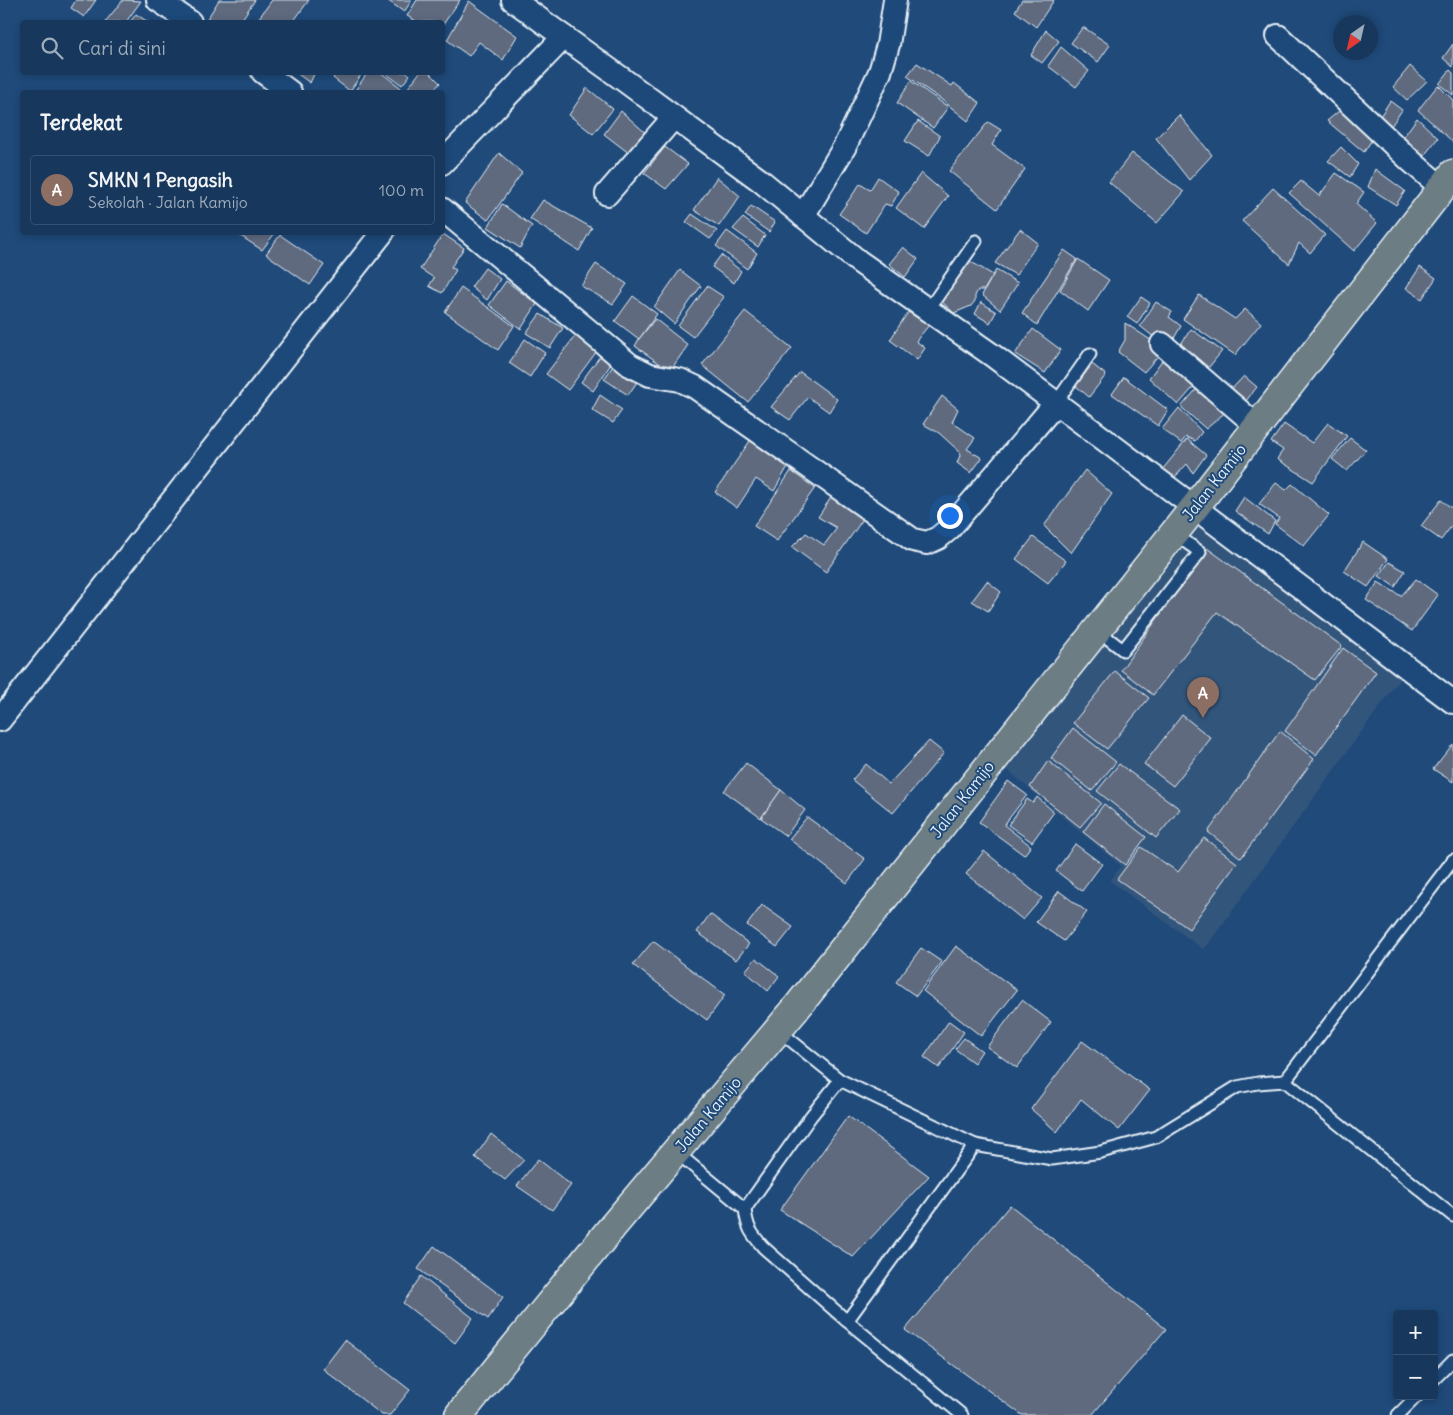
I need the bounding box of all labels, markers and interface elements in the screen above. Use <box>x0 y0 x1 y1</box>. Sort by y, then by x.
north arrow <box>1333 15 1378 60</box>
search box <box>20 20 445 75</box>
icon: search <box>38 34 66 62</box>
text: Cari di sini <box>78 36 166 60</box>
text: Terdekat <box>40 109 122 136</box>
text: SMKN 1 Pengasih <box>88 168 233 192</box>
text: A <box>52 180 62 200</box>
text: 100 m <box>379 180 424 200</box>
text: Sekolah · Jalan Kamijo <box>88 192 248 212</box>
street label: Jalan Kamijo <box>1178 440 1250 524</box>
your location <box>937 503 963 529</box>
pin: A <box>1187 677 1219 718</box>
street label: Jalan Kamijo <box>926 757 998 841</box>
street label: Jalan Kamijo <box>671 1072 745 1156</box>
map controls <box>1393 1310 1438 1400</box>
button: + <box>1393 1310 1438 1355</box>
button: − <box>1393 1355 1438 1400</box>

